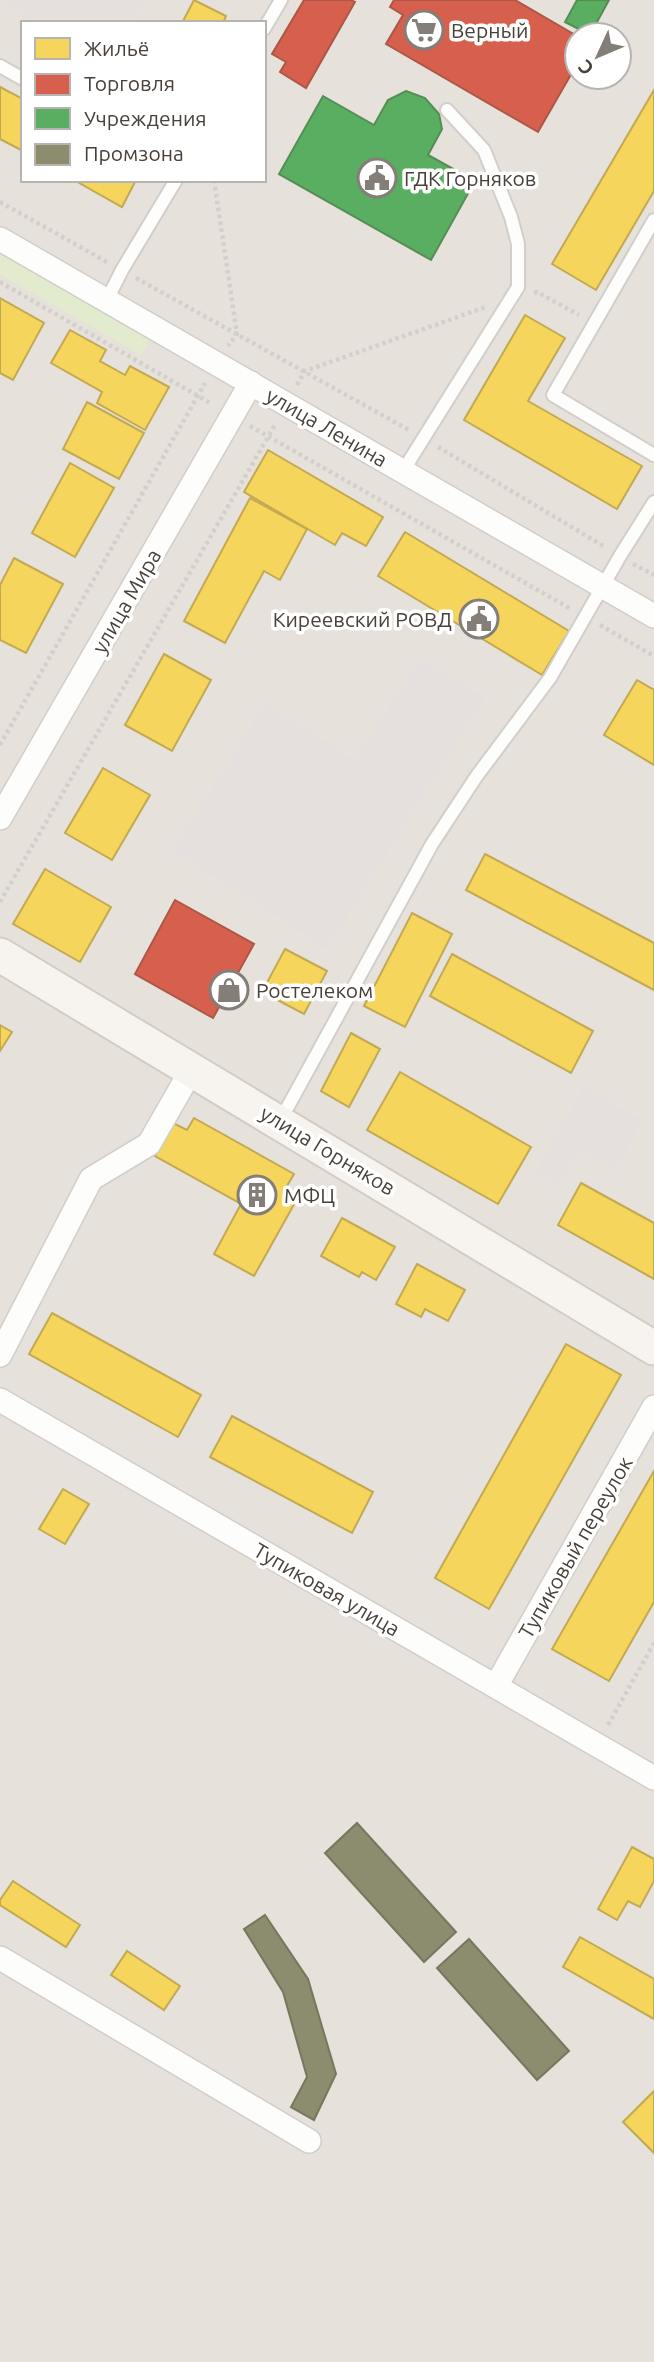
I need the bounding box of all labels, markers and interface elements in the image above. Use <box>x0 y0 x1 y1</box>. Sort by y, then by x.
supermarket icon: Верный <box>403 9 445 51</box>
place label: Верный <box>451 18 529 42</box>
legend <box>21 21 266 182</box>
north arrow <box>563 21 633 91</box>
text: Жильё <box>84 36 149 60</box>
text: С <box>574 56 598 80</box>
text: Торговля <box>84 71 175 95</box>
text: Учреждения <box>84 106 207 130</box>
text: Промзона <box>84 141 184 165</box>
public building icon: ГДК Горняков <box>356 157 398 199</box>
place label: ГДК Горняков <box>404 166 536 190</box>
street label: улица Ленина <box>262 383 392 471</box>
street label: улица Мира <box>87 545 165 657</box>
public building icon: Киреевский РОВД <box>458 598 500 640</box>
place label: Киреевский РОВД <box>273 607 452 631</box>
shop icon: Ростелеком <box>208 969 250 1011</box>
place label: Ростелеком <box>256 978 373 1002</box>
street label: улица Горняков <box>256 1100 400 1200</box>
building icon: МФЦ <box>236 1174 278 1216</box>
place label: МФЦ <box>284 1183 335 1207</box>
street label: Тупиковый переулок <box>513 1452 637 1642</box>
street label: Тупиковая улица <box>250 1537 404 1641</box>

